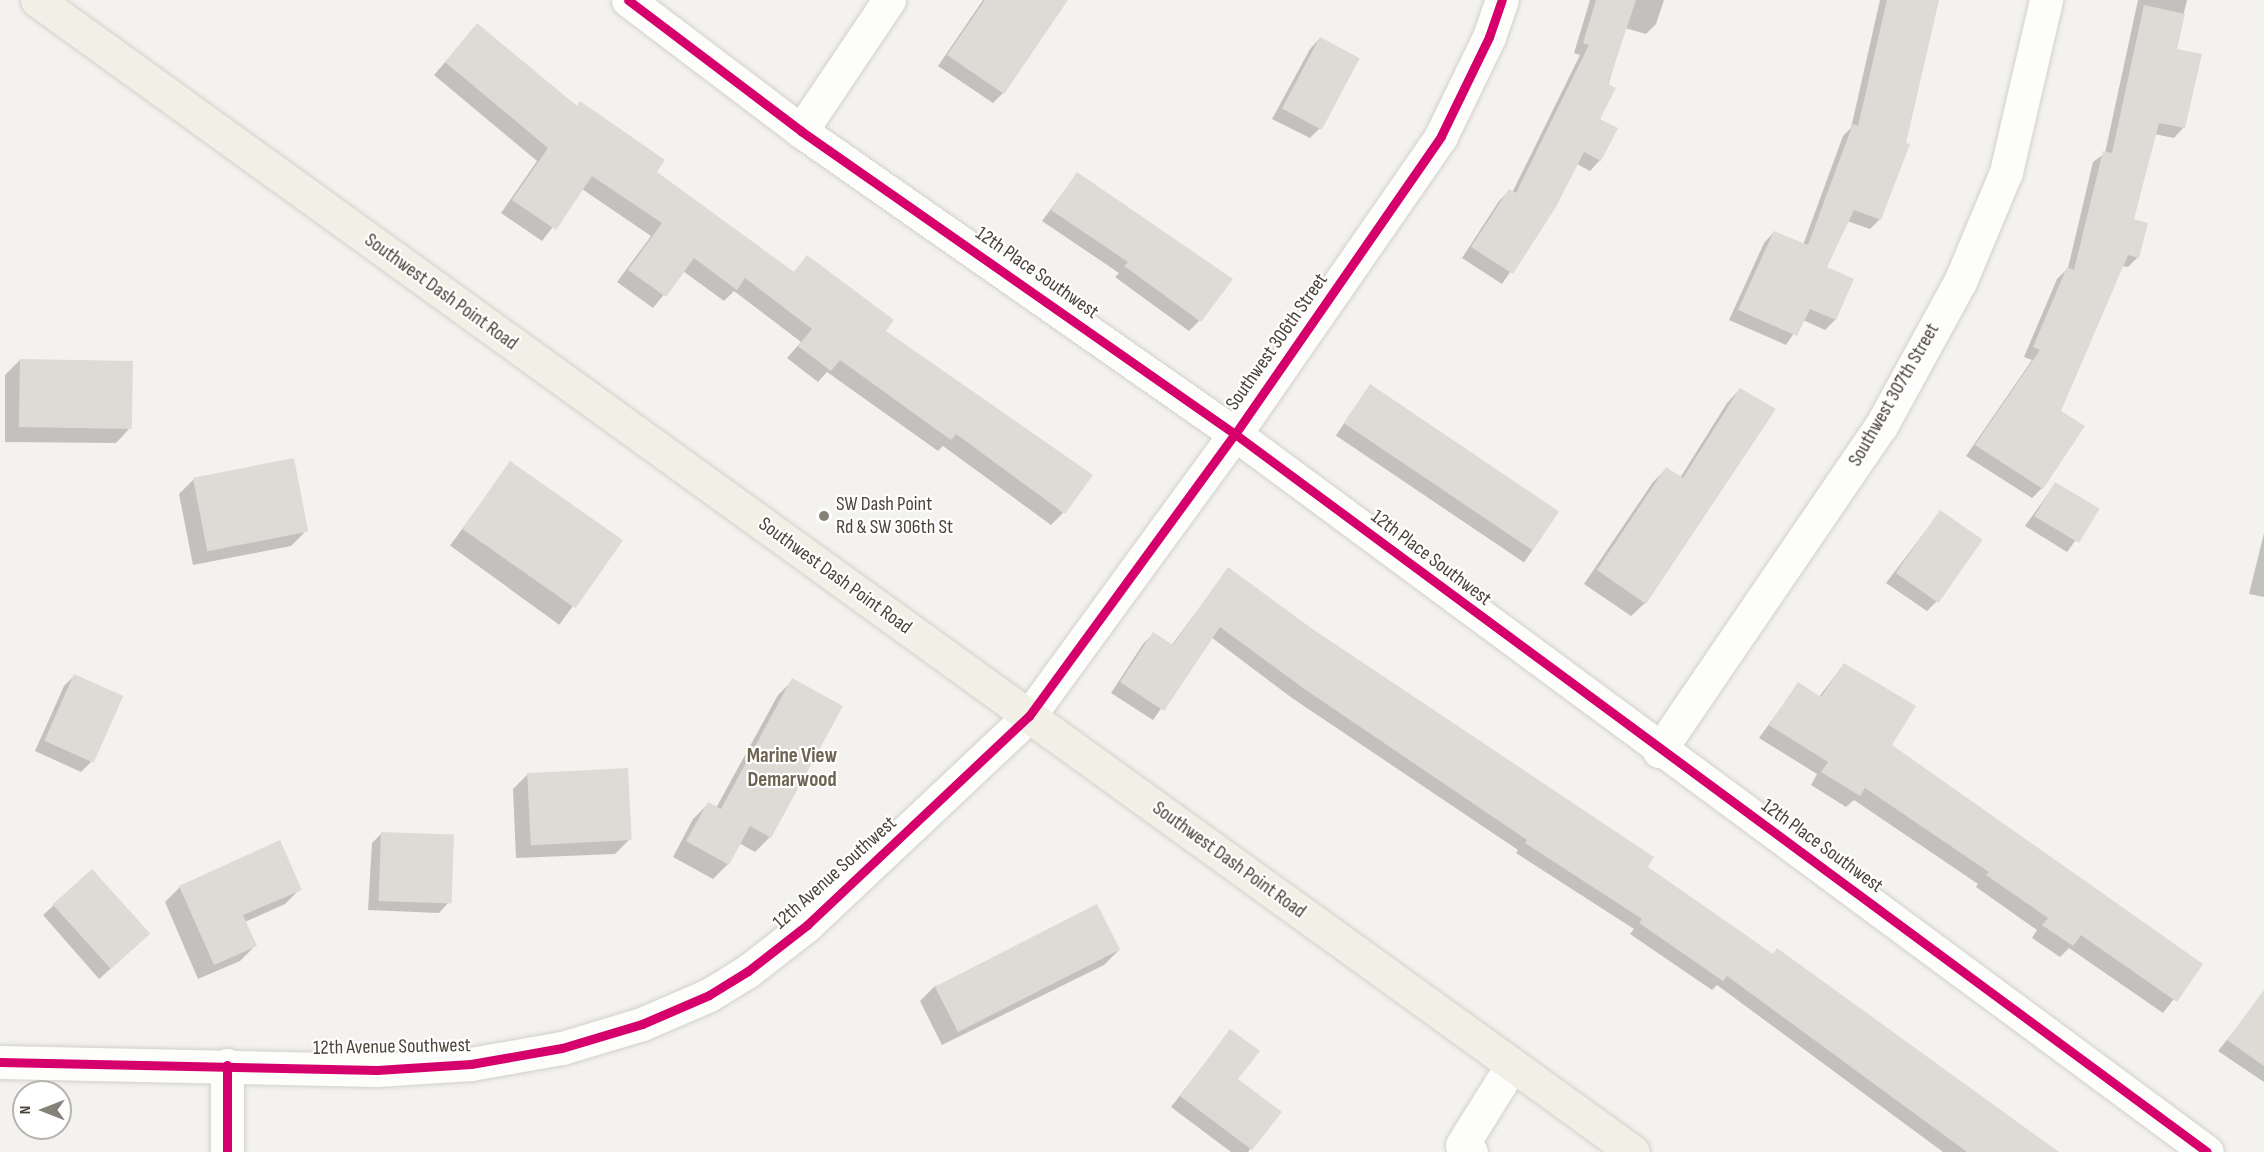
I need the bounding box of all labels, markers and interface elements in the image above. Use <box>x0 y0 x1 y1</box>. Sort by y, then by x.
street label: 12th Place Southwest <box>971 222 1103 324</box>
street label: Southwest Dash Point Road <box>360 228 522 356</box>
street label: Southwest 306th Street <box>1221 269 1333 415</box>
street label: Southwest 307th Street <box>1843 319 1945 471</box>
place label: SW Dash Point Rd & SW 306th St <box>836 492 953 539</box>
street label: 12th Place Southwest <box>1366 505 1496 611</box>
marker: SW Dash Point Rd & SW 306th St <box>817 509 831 523</box>
street label: Southwest Dash Point Road <box>754 512 916 640</box>
district label: Marine View Demarwood <box>747 743 837 793</box>
street label: 12th Place Southwest <box>1756 794 1888 898</box>
street label: Southwest Dash Point Road <box>1148 796 1310 924</box>
street label: 12th Avenue Southwest <box>768 811 902 935</box>
street label: 12th Avenue Southwest <box>313 1034 471 1060</box>
north arrow <box>12 1080 72 1140</box>
text: N <box>16 1106 35 1114</box>

